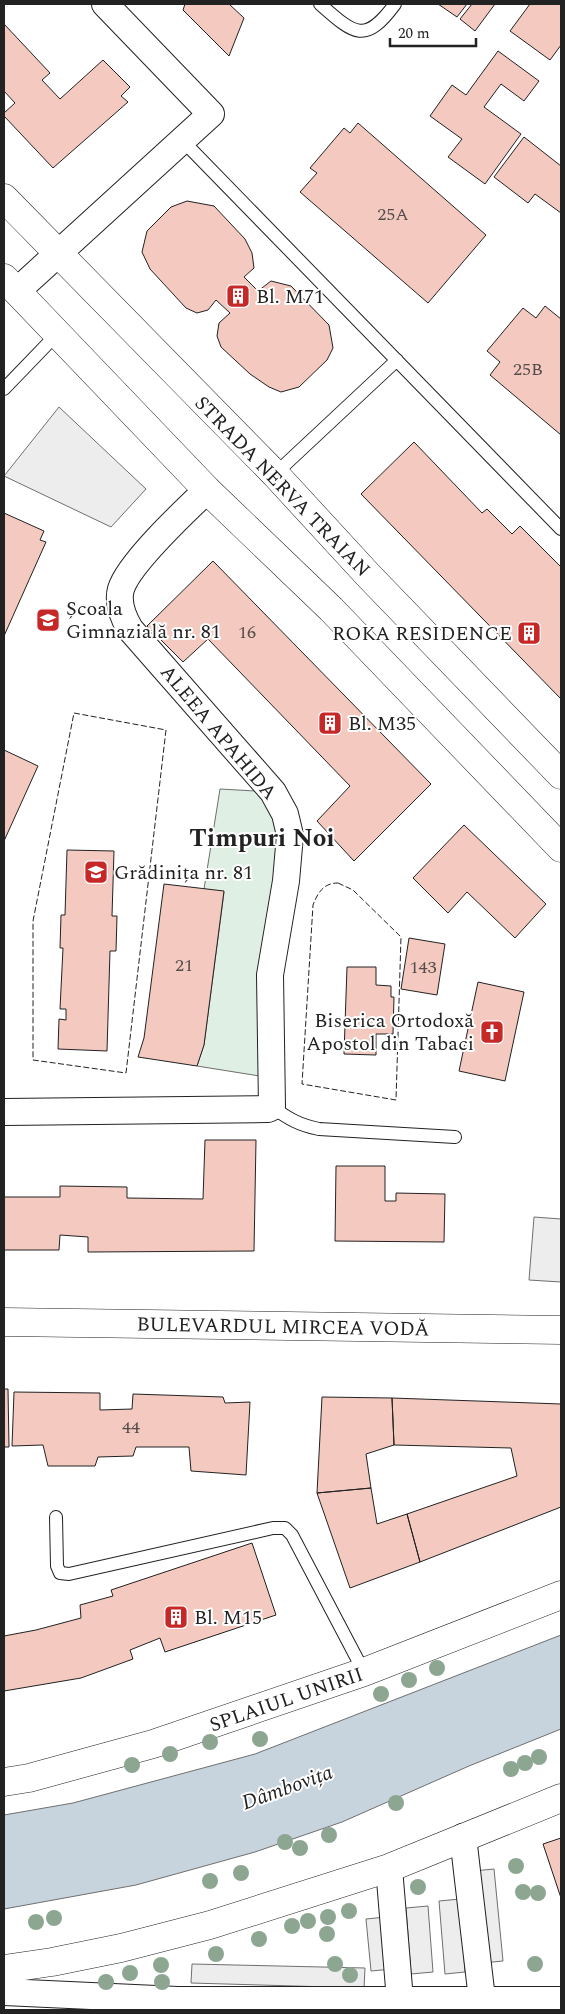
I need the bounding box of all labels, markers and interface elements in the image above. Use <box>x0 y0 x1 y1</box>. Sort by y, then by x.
scale bar <box>390 15 476 47</box>
text: 20 m <box>398 22 430 45</box>
house number: 25A <box>377 201 409 228</box>
place label: Bl. M71 <box>256 282 324 312</box>
building icon: Bl. M71 <box>225 283 251 309</box>
house number: 25B <box>513 356 543 383</box>
street label: STRADA NERVA TRAIAN <box>187 389 377 584</box>
place label: Școala Gimnazială nr. 81 <box>66 594 221 647</box>
school or university icon: Școala Gimnazială nr. 81 <box>35 607 61 633</box>
house number: 16 <box>238 619 256 646</box>
place label: ROKA RESIDENCE <box>332 619 512 649</box>
building icon: ROKA RESIDENCE <box>516 620 542 646</box>
street label: ALEEA APAHIDA <box>153 658 284 807</box>
place label: Bl. M35 <box>348 709 416 739</box>
building icon: Bl. M35 <box>317 710 343 736</box>
district label: Timpuri Noi <box>189 820 335 858</box>
place label: Grădinița nr. 81 <box>114 858 253 888</box>
school or university icon: Grădinița nr. 81 <box>83 859 109 885</box>
house number: 21 <box>175 952 193 979</box>
house number: 143 <box>410 954 437 981</box>
place label: Biserica Ortodoxă Apostol din Tabaci <box>306 1006 474 1059</box>
church icon: Biserica Ortodoxă Apostol din Tabaci <box>479 1019 505 1045</box>
street label: BULEVARDUL MIRCEA VODĂ <box>136 1309 430 1345</box>
house number: 44 <box>122 1414 140 1441</box>
place label: Bl. M15 <box>194 1603 262 1633</box>
building icon: Bl. M15 <box>163 1604 189 1630</box>
street label: SPLAIUL UNIRII <box>205 1660 367 1740</box>
water label: Dâmbovița <box>237 1757 338 1819</box>

